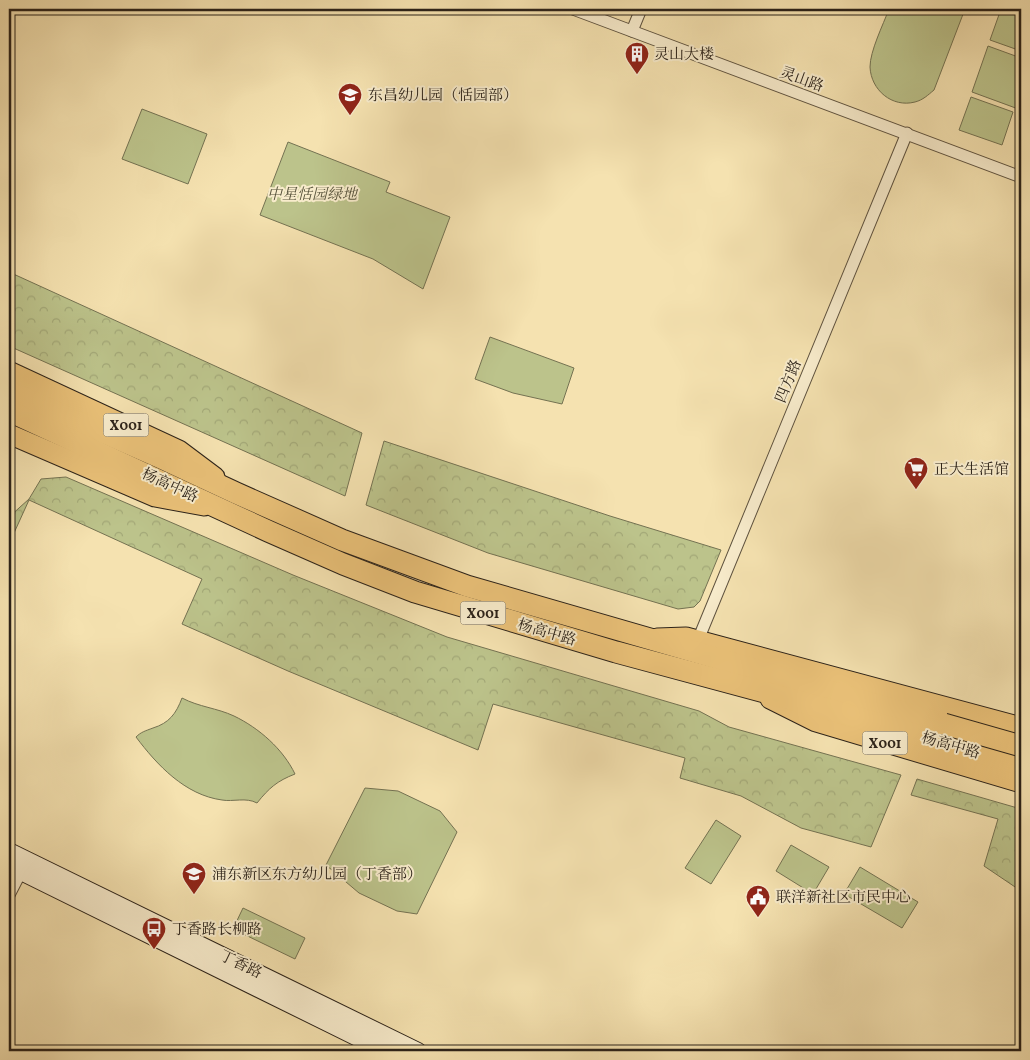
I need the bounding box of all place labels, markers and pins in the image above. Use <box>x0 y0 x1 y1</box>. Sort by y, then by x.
building icon: 灵山大楼 <box>624 41 650 75</box>
place label: 灵山大楼 <box>654 45 714 66</box>
school or university icon: 东昌幼儿园（恬园部） <box>337 82 363 116</box>
place label: 东昌幼儿园（恬园部） <box>368 86 518 107</box>
supermarket icon: 正大生活馆 <box>903 456 929 490</box>
place label: 正大生活馆 <box>934 460 1009 481</box>
school or university icon: 浦东新区东方幼儿园（丁香部） <box>181 861 207 895</box>
place label: 浦东新区东方幼儿园（丁香部） <box>212 865 422 886</box>
public building icon: 联洋新社区市民中心 <box>745 884 771 918</box>
place label: 联洋新社区市民中心 <box>776 888 911 909</box>
bus stop icon: 丁香路长柳路 <box>141 916 167 950</box>
place label: 丁香路长柳路 <box>172 920 262 941</box>

